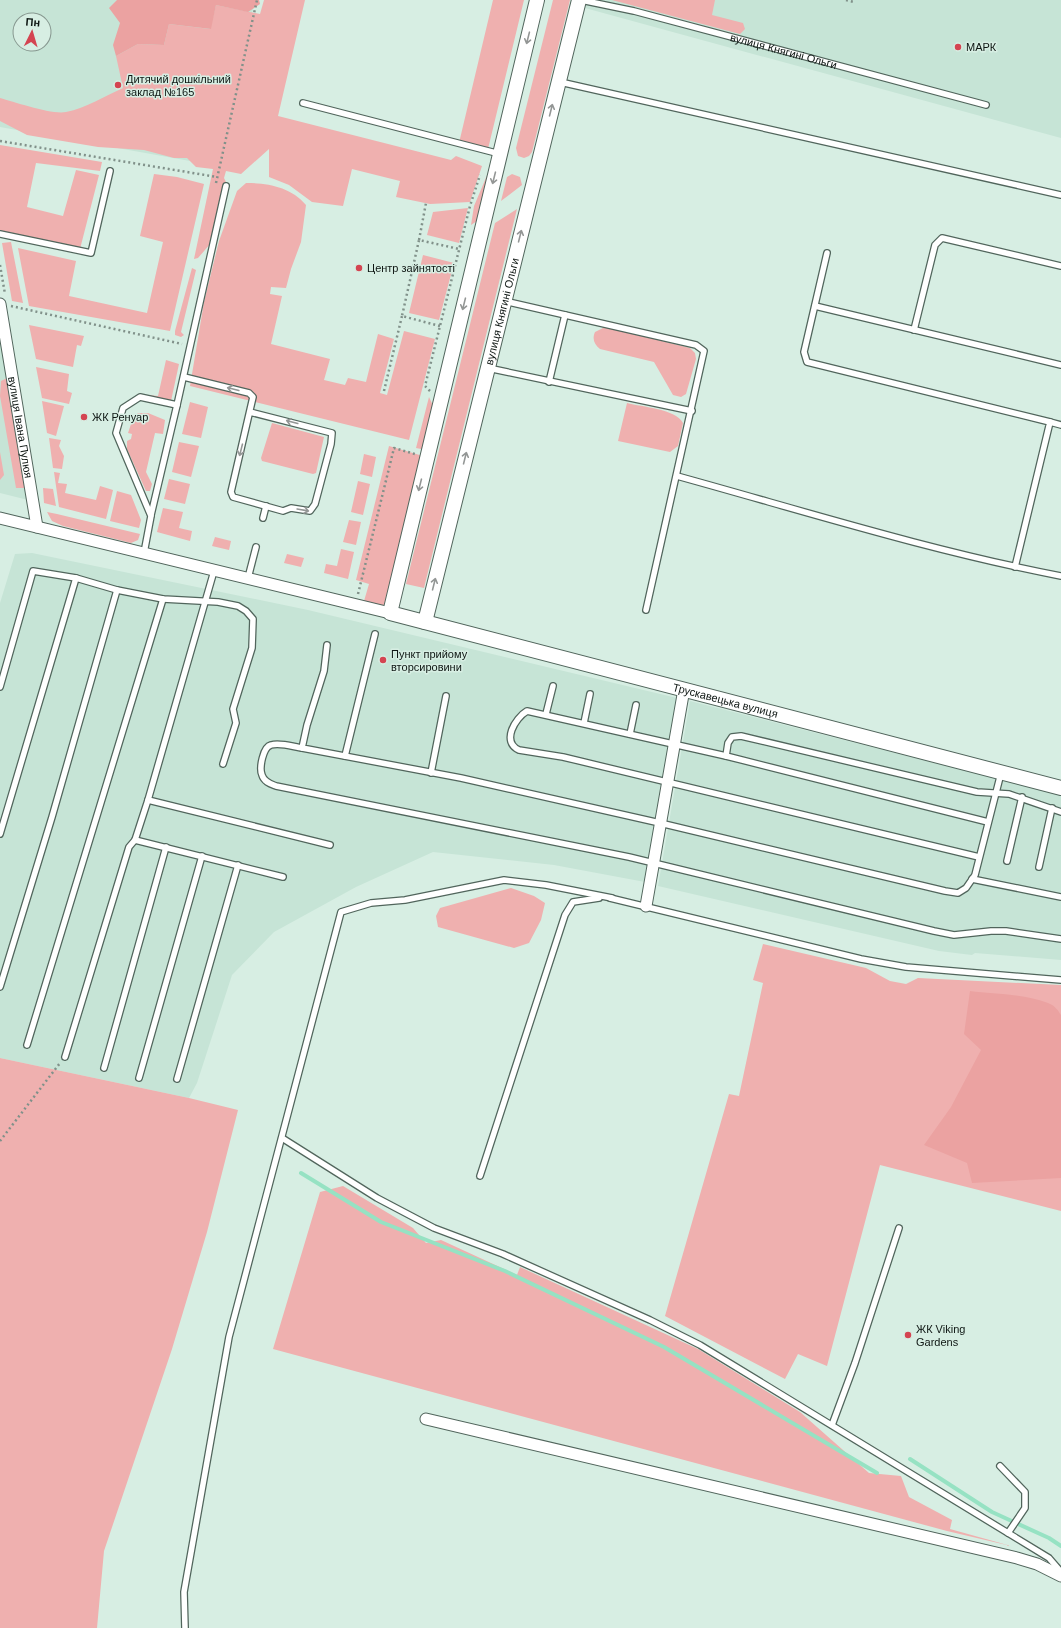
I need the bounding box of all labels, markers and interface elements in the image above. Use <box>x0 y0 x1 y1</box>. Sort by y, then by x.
north arrow <box>12 12 52 52</box>
text: Пн <box>25 15 41 29</box>
one-way arrow <box>524 31 531 44</box>
street label: вулиця Княгині Ольги <box>729 31 838 71</box>
place label: МАРК <box>966 41 997 53</box>
marker: МАРК <box>953 42 963 52</box>
place label: Дитячий дошкільний заклад №165 <box>126 73 231 98</box>
marker: Дитячий дошкільний заклад №165 <box>113 80 123 90</box>
one-way arrow <box>547 104 555 117</box>
one-way arrow <box>490 171 498 184</box>
one-way arrow <box>516 230 524 243</box>
street label: вулиця Княгині Ольги <box>483 257 521 366</box>
place label: Центр зайнятості <box>367 262 455 274</box>
marker: Центр зайнятості <box>354 263 364 273</box>
one-way arrow <box>460 298 467 311</box>
street label: вулиця Івана Пулюя <box>6 376 35 479</box>
one-way arrow <box>226 384 239 392</box>
place label: ЖК Ренуар <box>92 411 148 423</box>
marker: ЖК Ренуар <box>79 412 89 422</box>
one-way arrow <box>285 418 298 426</box>
one-way arrow <box>237 443 244 456</box>
one-way arrow <box>462 452 470 465</box>
one-way arrow <box>416 478 424 491</box>
one-way arrow <box>296 506 309 514</box>
one-way arrow <box>431 578 439 591</box>
place label: Пункт прийому вторсировини <box>391 648 468 673</box>
marker: Пункт прийому вторсировини <box>378 655 388 665</box>
street label: Трускавецька вулиця <box>672 681 779 720</box>
place label: ЖК Viking Gardens <box>916 1323 965 1348</box>
marker: ЖК Viking Gardens <box>903 1330 913 1340</box>

